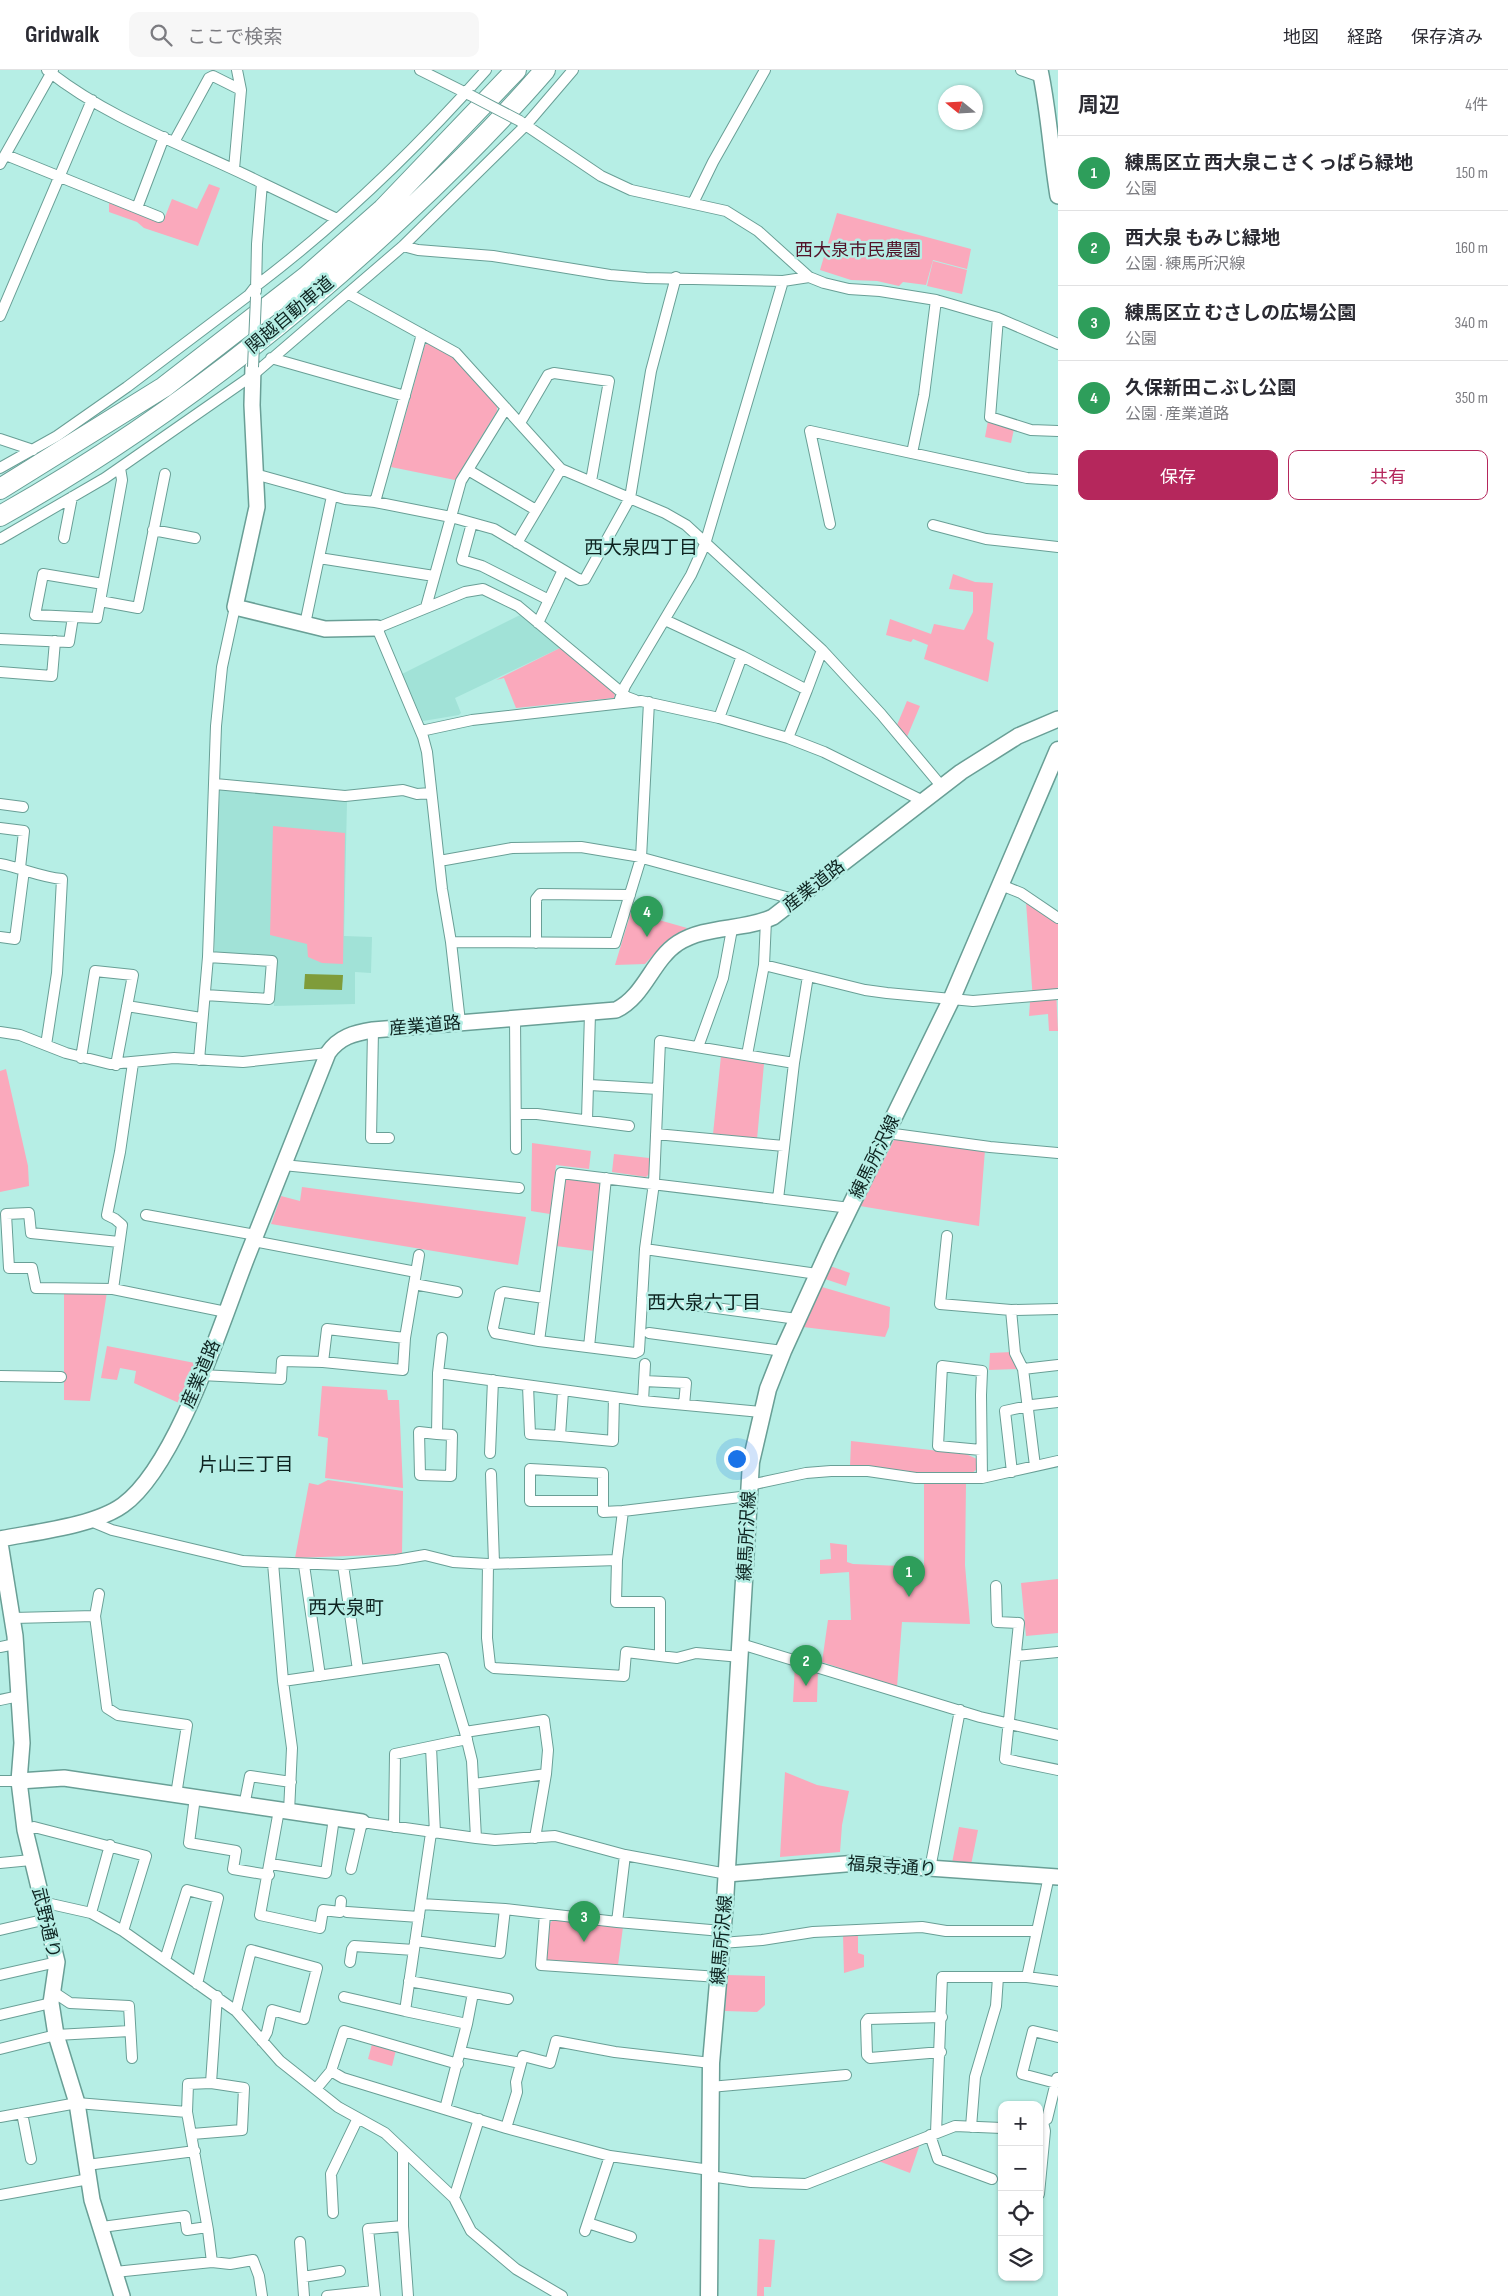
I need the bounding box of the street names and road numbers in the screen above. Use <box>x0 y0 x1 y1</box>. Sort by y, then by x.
street label: 関越自動車道 <box>242 272 338 358</box>
street label: 産業道路 <box>779 856 849 916</box>
street label: 産業道路 <box>388 1012 462 1040</box>
street label: 練馬所沢線 <box>846 1112 904 1202</box>
street label: 産業道路 <box>177 1337 225 1411</box>
street label: 練馬所沢線 <box>734 1491 760 1581</box>
street label: 福泉寺通り <box>846 1853 938 1881</box>
street label: 武野通り <box>28 1886 64 1960</box>
street label: 練馬所沢線 <box>708 1894 736 1986</box>

